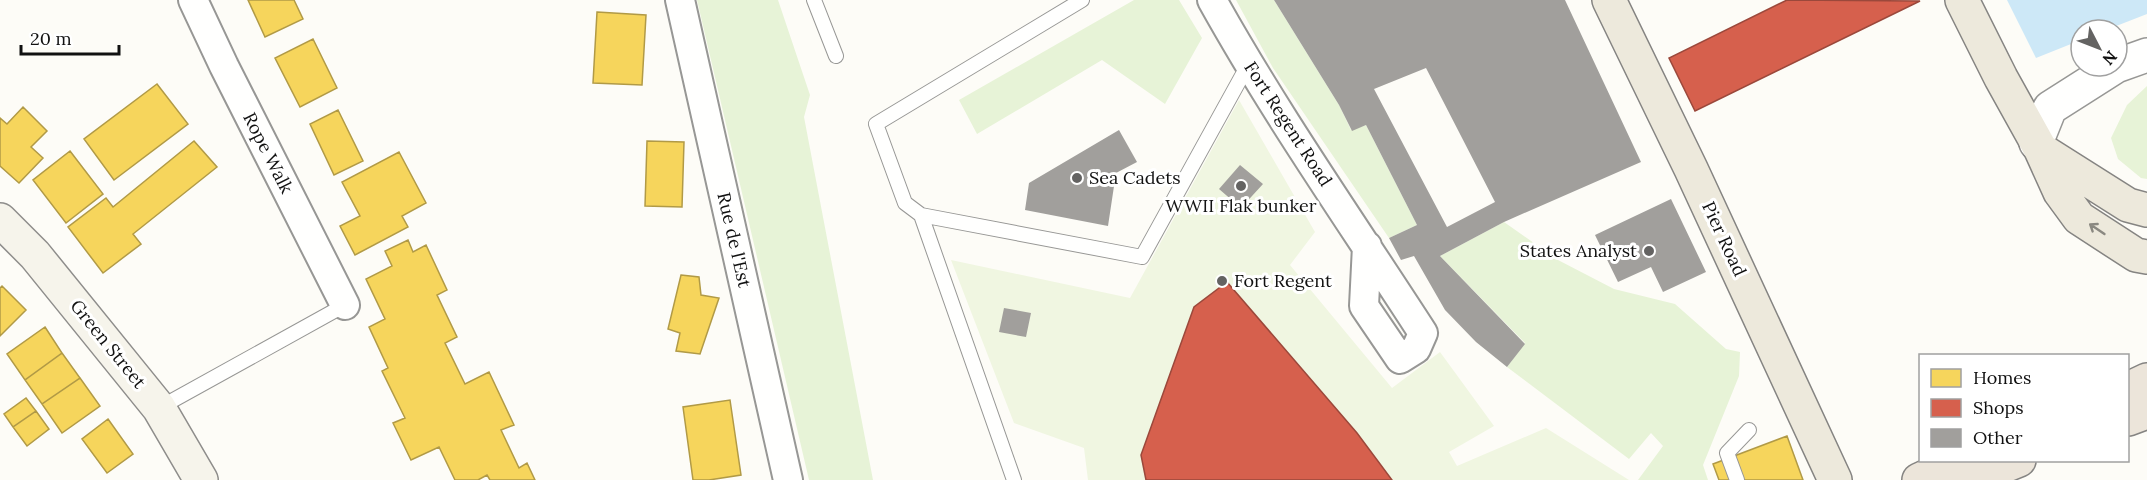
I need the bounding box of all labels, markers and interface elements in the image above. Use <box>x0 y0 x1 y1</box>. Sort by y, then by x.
scale bar <box>21 18 118 56</box>
north arrow <box>2069 18 2129 78</box>
text: 20 m <box>30 27 72 50</box>
text: N <box>2099 47 2122 69</box>
street label: Fort Regent Road <box>1239 57 1338 191</box>
street label: Rope Walk <box>238 108 299 197</box>
place label: Sea Cadets <box>1089 166 1181 189</box>
marker: Sea Cadets <box>1070 171 1084 185</box>
marker: WWII Flak bunker <box>1234 179 1248 193</box>
street label: Rue de l'Est <box>712 190 757 290</box>
place label: WWII Flak bunker <box>1165 194 1317 217</box>
street label: Pier Road <box>1697 198 1752 280</box>
one-way arrow <box>2088 223 2105 236</box>
place label: States Analyst <box>1520 239 1637 262</box>
marker: States Analyst <box>1642 244 1656 258</box>
place label: Fort Regent <box>1234 269 1332 292</box>
marker: Fort Regent <box>1215 274 1229 288</box>
street label: Green Street <box>66 295 151 393</box>
legend <box>1919 354 2129 462</box>
text: Homes <box>1973 366 2031 389</box>
text: Shops <box>1973 396 2024 419</box>
text: Other <box>1973 426 2023 449</box>

